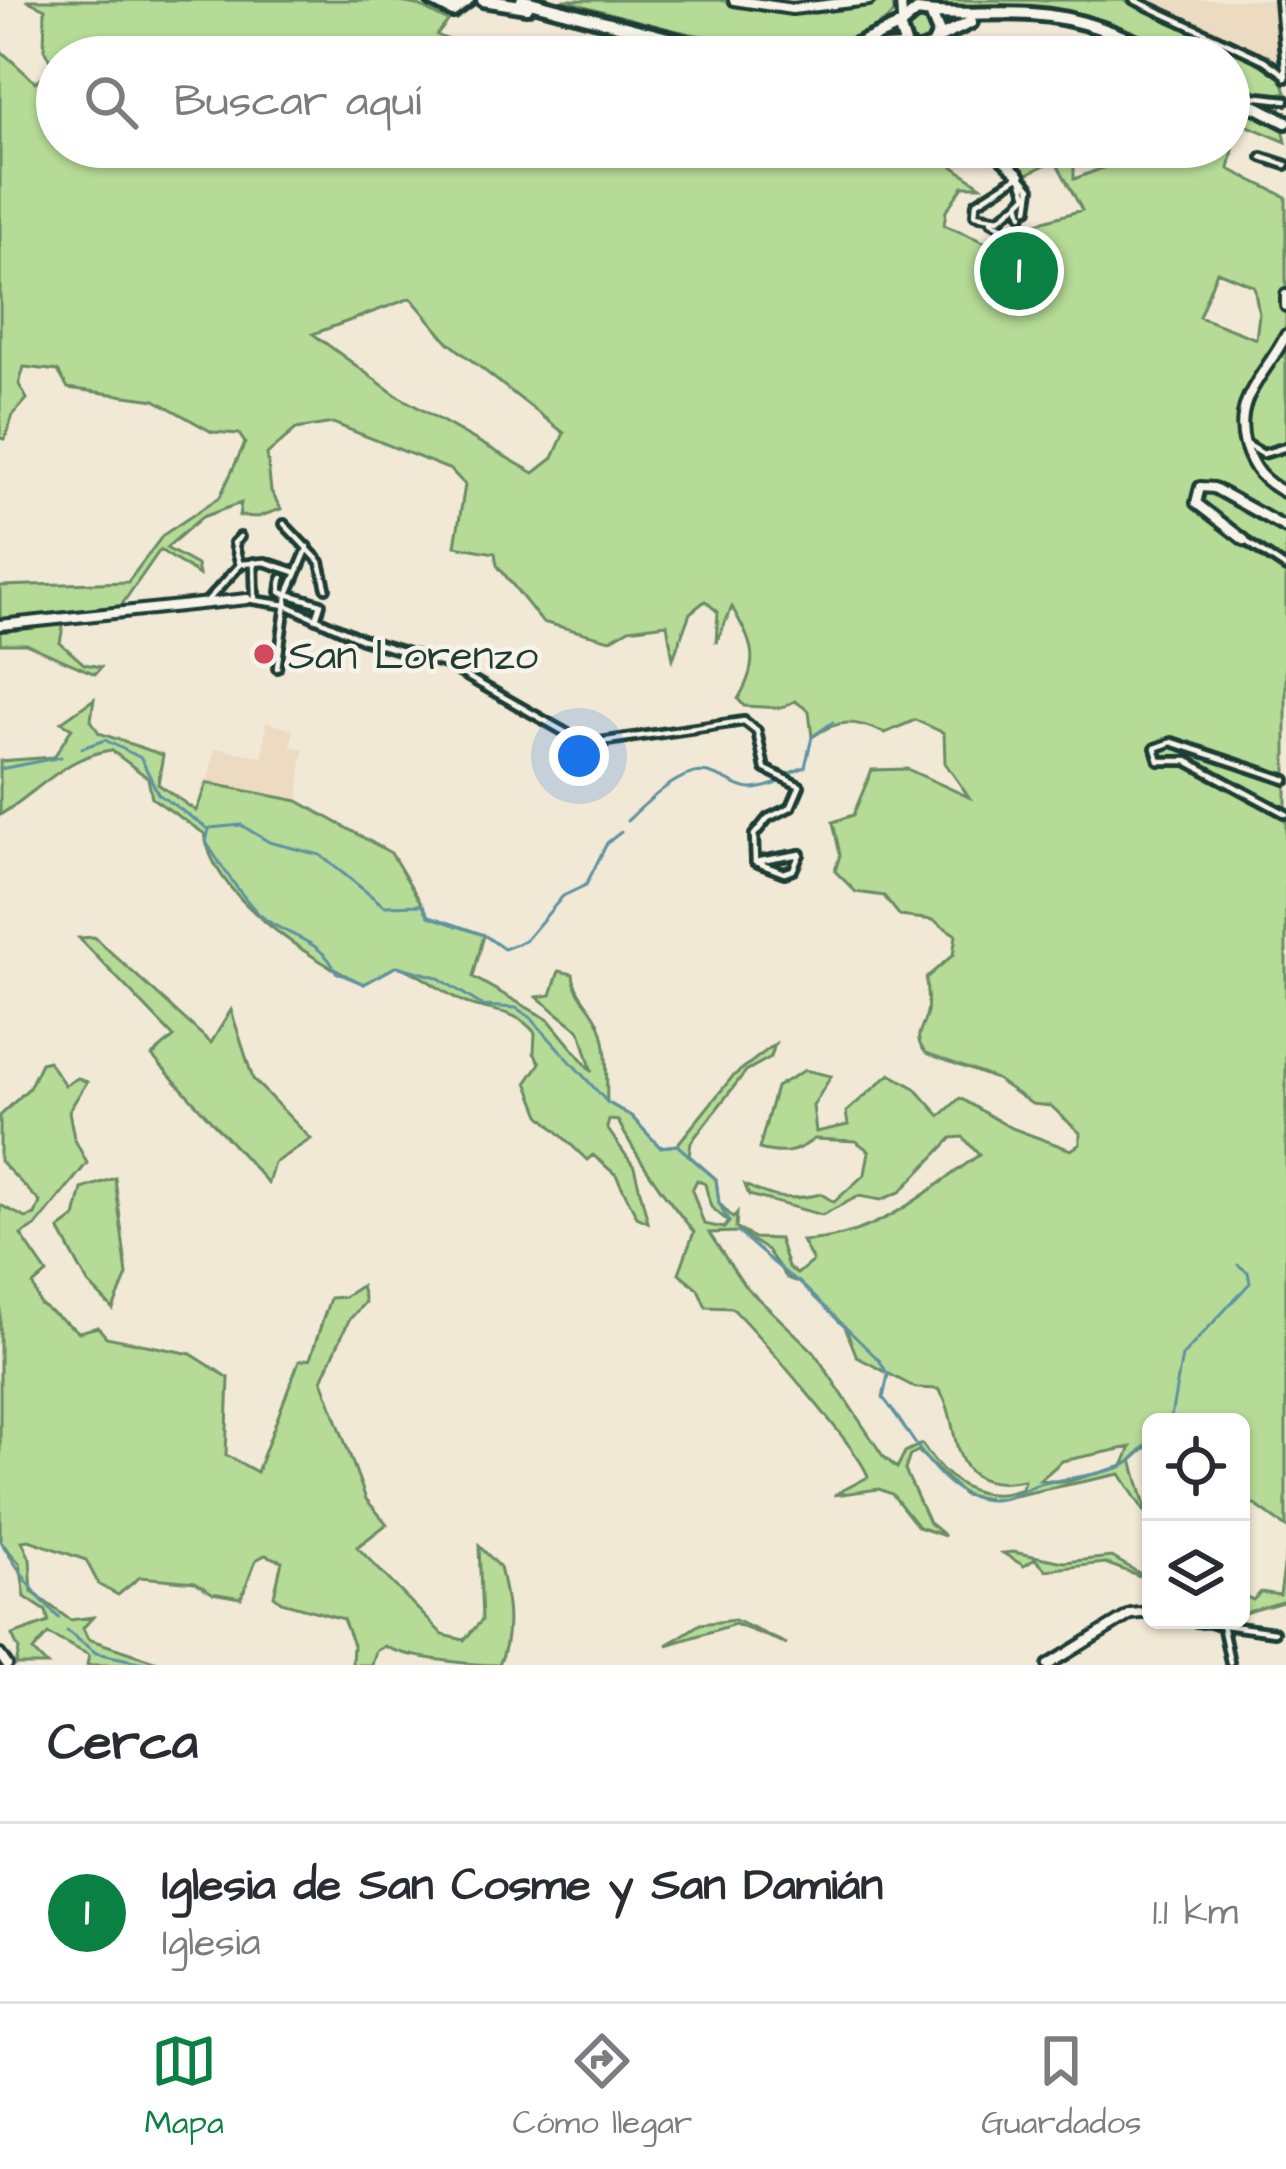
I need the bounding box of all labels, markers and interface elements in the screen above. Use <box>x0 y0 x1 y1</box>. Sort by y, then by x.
search box <box>36 36 1250 168</box>
icon: search <box>78 69 144 135</box>
text: Buscar aquí <box>174 71 421 133</box>
pin: 1 <box>980 226 1058 316</box>
place label: San Lorenzo <box>288 628 538 686</box>
marker: San Lorenzo <box>251 641 277 667</box>
your location <box>549 726 609 786</box>
map controls <box>1142 1413 1250 1629</box>
button: locate <box>1142 1413 1250 1521</box>
button: layers <box>1142 1521 1250 1629</box>
text: Cerca <box>48 1708 198 1779</box>
text: Iglesia de San Cosme y San Damián <box>162 1855 883 1917</box>
text: 1 <box>85 1886 90 1940</box>
text: 1.1 km <box>1153 1886 1238 1940</box>
text: Iglesia <box>162 1917 261 1971</box>
tab: Mapa <box>144 2028 224 2146</box>
tab: Cómo llegar <box>513 2028 692 2146</box>
tab: Guardados <box>981 2028 1142 2146</box>

